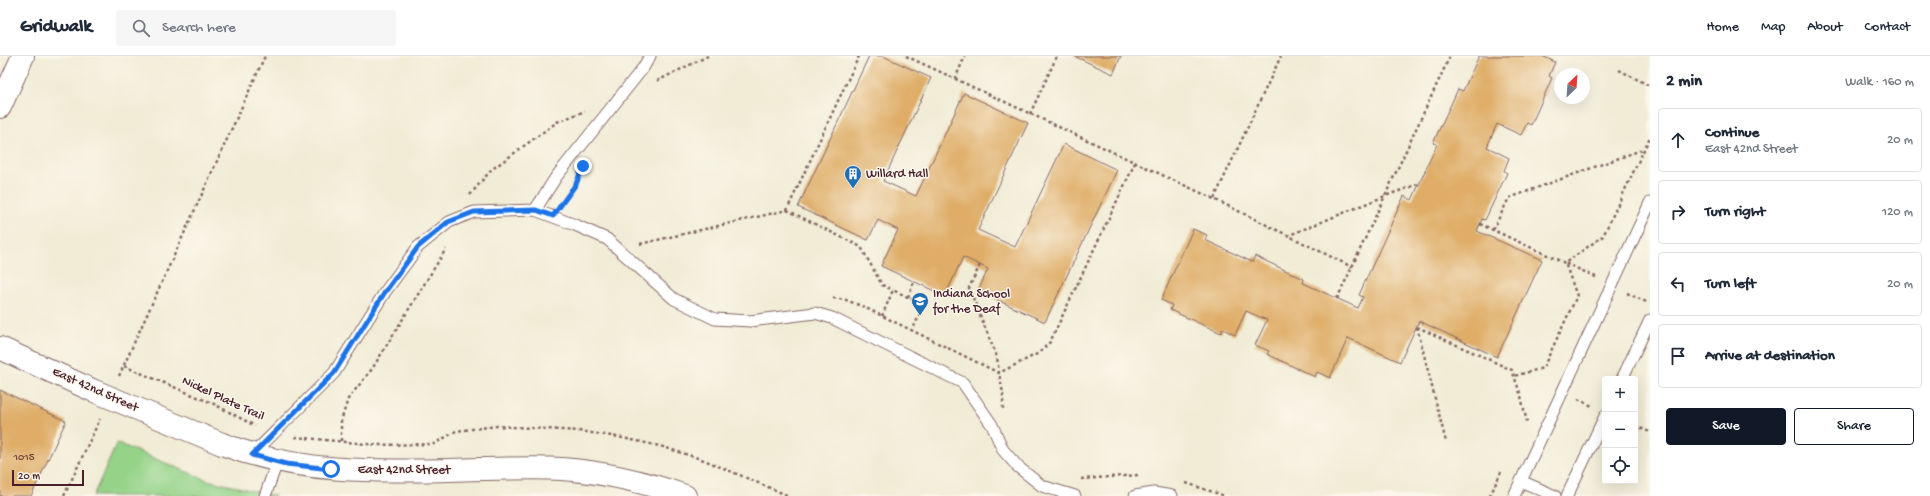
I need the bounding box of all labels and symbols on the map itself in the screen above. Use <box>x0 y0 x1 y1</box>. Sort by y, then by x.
north arrow <box>1554 68 1590 104</box>
route end <box>574 157 592 175</box>
building icon: Willard Hall <box>843 164 863 189</box>
place label: Willard Hall <box>866 167 929 182</box>
place label: Indiana School for the Deaf <box>932 287 1010 317</box>
school or university icon: Indiana School for the Deaf <box>910 291 930 316</box>
street label: East 42nd Street <box>50 364 142 416</box>
street label: Nickel Plate Trail <box>179 373 267 425</box>
house number: 1015 <box>13 452 35 464</box>
route start <box>322 460 340 478</box>
street label: East 42nd Street <box>358 463 452 478</box>
scale bar <box>12 468 84 487</box>

